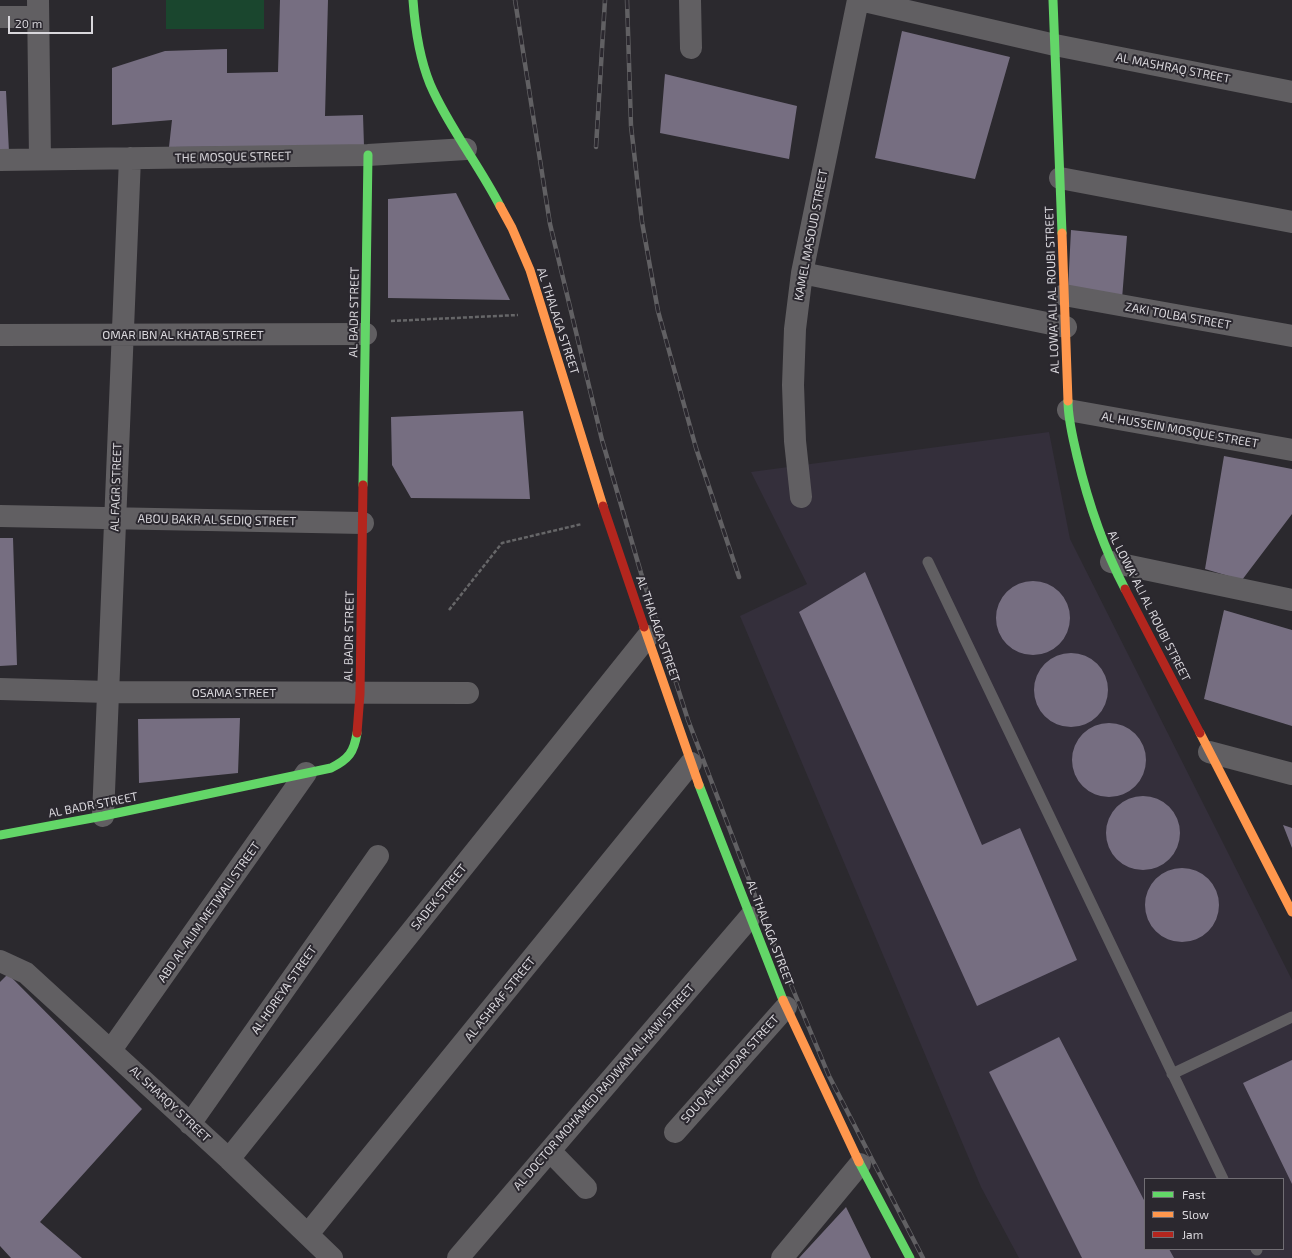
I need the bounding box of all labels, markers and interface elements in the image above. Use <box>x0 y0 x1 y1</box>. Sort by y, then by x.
scale bar <box>10 8 95 34</box>
text: 20 m <box>15 16 42 30</box>
street label: AL MASHRAQ STREET <box>1115 50 1231 86</box>
street label: THE MOSQUE STREET <box>175 149 291 165</box>
street label: KAMEL MASOUD STREET <box>791 168 831 302</box>
street label: AL LOWA' ALI AL ROUBI STREET <box>1042 206 1062 374</box>
street label: AL BADR STREET <box>346 266 362 358</box>
street label: AL THALAGA STREET <box>534 266 582 376</box>
street label: ZAKI TOLBA STREET <box>1124 300 1232 332</box>
street label: OMAR IBN AL KHATAB STREET <box>102 328 264 342</box>
street label: AL HUSSEIN MOSQUE STREET <box>1100 409 1260 451</box>
street label: AL FAGR STREET <box>107 442 125 532</box>
street label: ABOU BAKR AL SEDIQ STREET <box>137 511 297 529</box>
street label: AL LOWA' ALI AL ROUBI STREET <box>1105 528 1193 684</box>
street label: AL THALAGA STREET <box>633 574 683 684</box>
street label: AL BADR STREET <box>341 590 357 682</box>
street label: OSAMA STREET <box>192 686 276 700</box>
street label: AL BADR STREET <box>47 789 139 821</box>
street label: ABD AL ALIM METWALI STREET <box>155 839 263 985</box>
street label: SADEK STREET <box>408 861 470 933</box>
street label: AL THALAGA STREET <box>743 878 797 988</box>
street label: AL HOREYA STREET <box>248 943 320 1037</box>
street label: AL ASHRAF STREET <box>462 954 538 1044</box>
street label: AL DOCTOR MOHAMED RADWAN AL HAWI STREET <box>510 981 698 1193</box>
street label: SOUQ AL KHODAR STREET <box>678 1012 782 1126</box>
street label: AL SHARQY STREET <box>127 1063 213 1145</box>
legend <box>1144 1178 1284 1250</box>
text: Fast <box>1182 1187 1205 1201</box>
text: Slow <box>1182 1207 1209 1221</box>
text: Jam <box>1182 1227 1203 1241</box>

